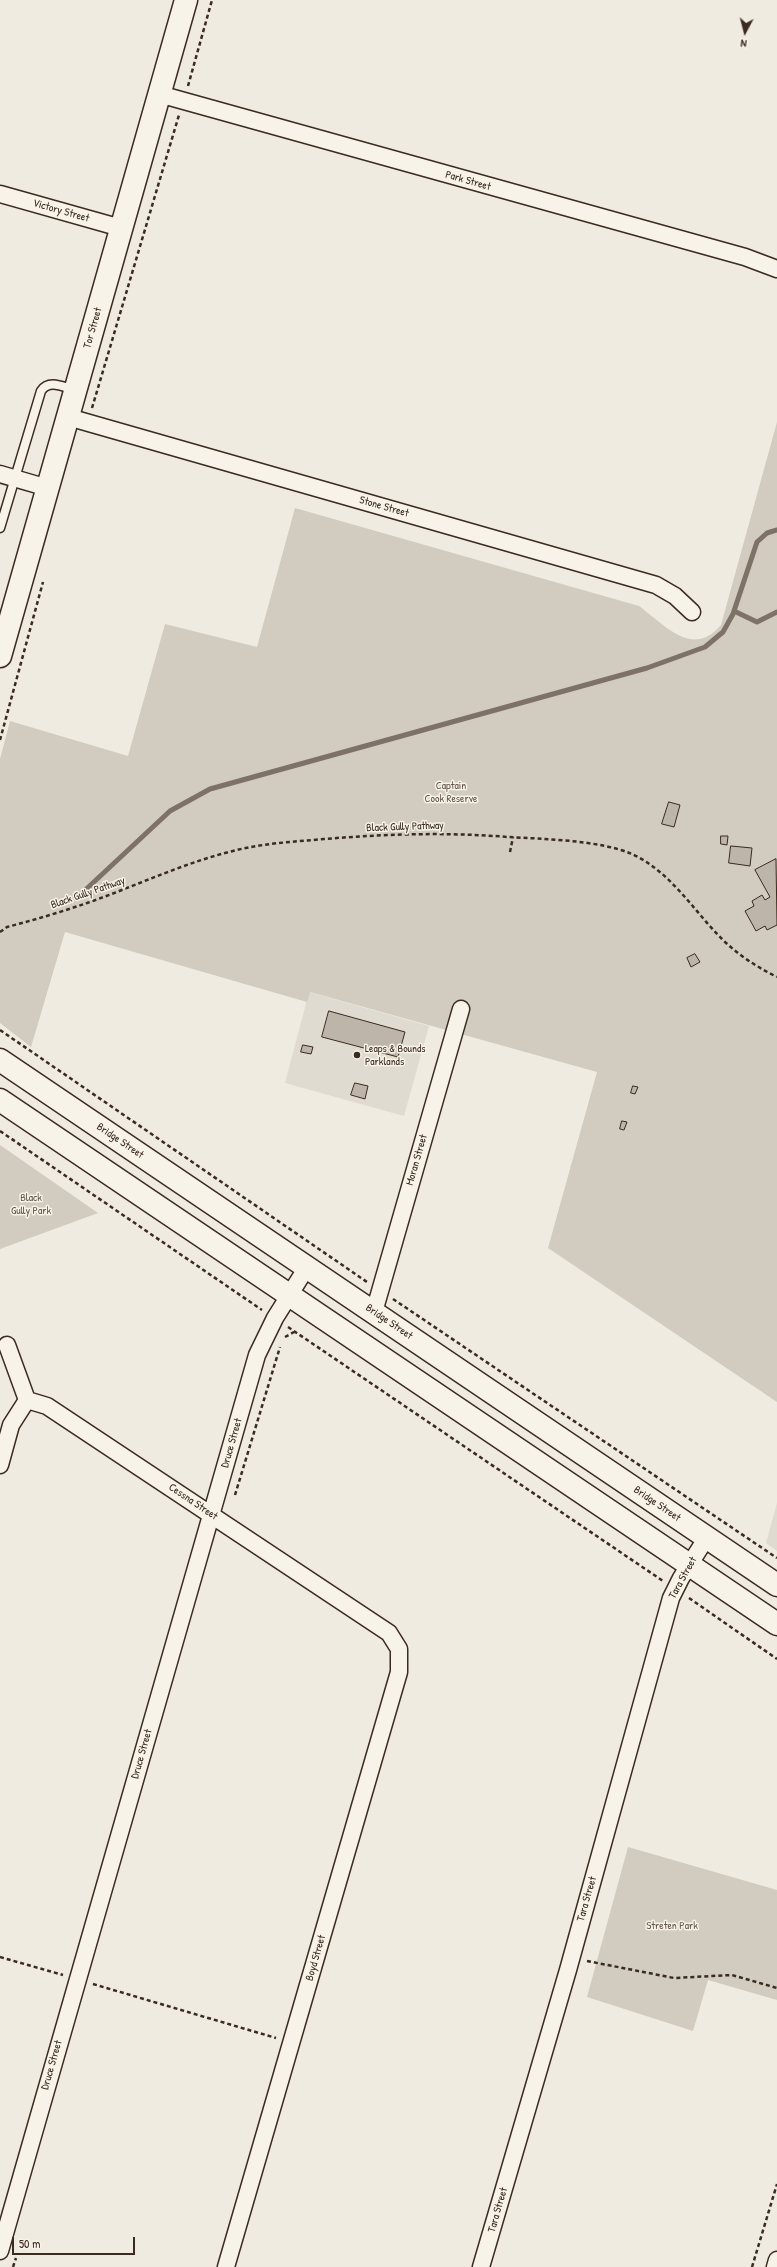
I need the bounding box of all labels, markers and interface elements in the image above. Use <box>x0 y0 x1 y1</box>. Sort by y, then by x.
north arrow <box>725 12 765 52</box>
text: N <box>740 37 747 51</box>
street label: Park Street <box>444 168 492 194</box>
street label: Victory Street <box>31 197 91 225</box>
street label: Tor Street <box>81 306 105 350</box>
street label: Stone Street <box>358 494 410 520</box>
park label: Captain Cook Reserve <box>425 779 477 805</box>
street label: Black Gully Pathway <box>366 819 444 835</box>
street label: Black Gully Pathway <box>49 874 127 912</box>
place label: Leaps & Bounds Parklands <box>365 1042 426 1068</box>
marker: Leaps & Bounds Parklands <box>352 1050 362 1060</box>
street label: Bridge Street <box>94 1120 146 1162</box>
street label: Moran Street <box>403 1133 431 1187</box>
park label: Black Gully Park <box>11 1191 51 1217</box>
street label: Bridge Street <box>363 1301 415 1343</box>
street label: Druce Street <box>219 1417 245 1469</box>
street label: Cessna Street <box>166 1481 220 1523</box>
street label: Bridge Street <box>631 1483 683 1525</box>
street label: Tara Street <box>666 1555 700 1601</box>
street label: Druce Street <box>129 1728 155 1780</box>
street label: Tara Street <box>574 1875 600 1923</box>
park label: Streten Park <box>646 1919 698 1933</box>
street label: Boyd Street <box>303 1934 329 1982</box>
street label: Druce Street <box>39 2039 65 2091</box>
street label: Tara Street <box>485 2186 511 2234</box>
scale bar <box>14 2229 137 2255</box>
text: 50 m <box>19 2235 40 2252</box>

